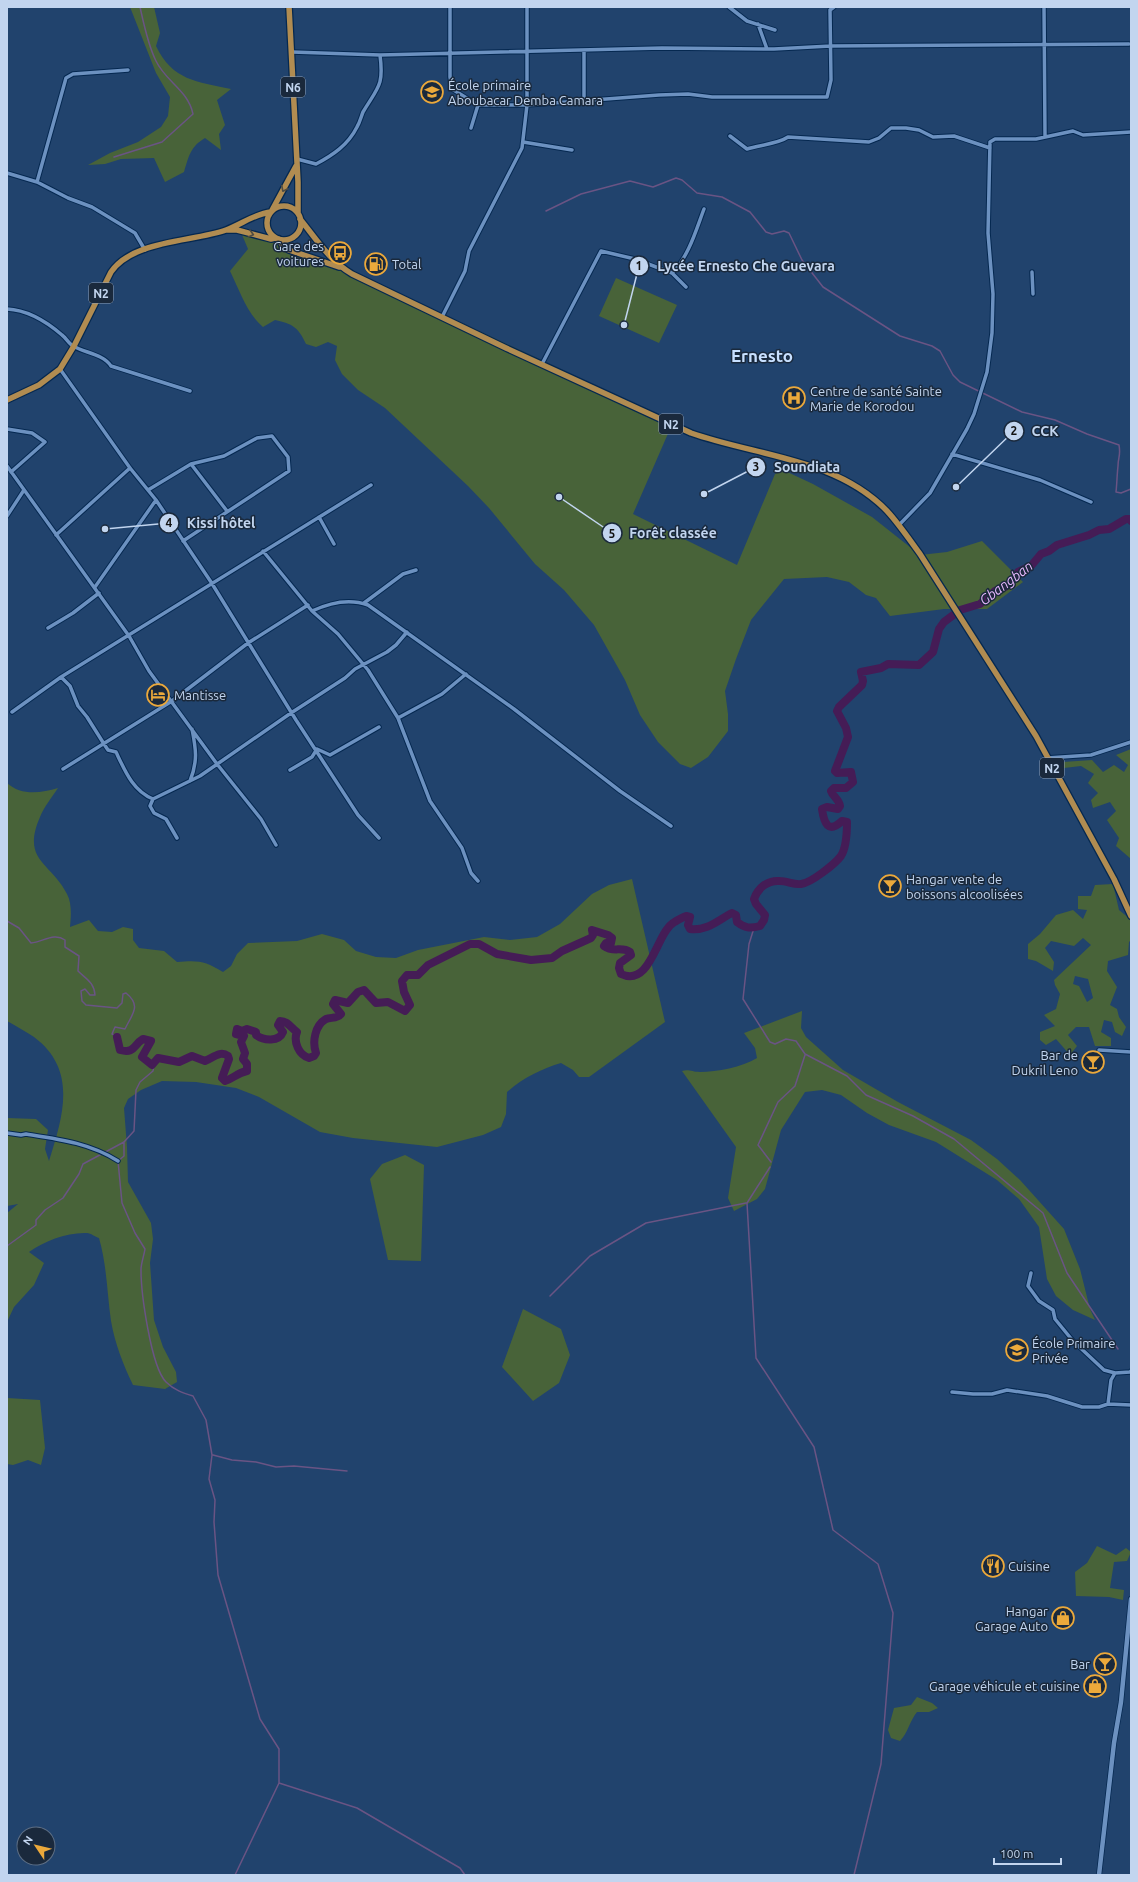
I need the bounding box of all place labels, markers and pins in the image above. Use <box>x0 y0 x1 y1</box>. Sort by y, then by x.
place label: École primaire Aboubacar Demba Camara <box>448 77 603 107</box>
school or university icon: École primaire Aboubacar Demba Camara <box>419 79 445 105</box>
place label: Gare des voitures <box>273 239 324 268</box>
bus stop icon: Gare des voitures <box>327 240 353 266</box>
fuel station icon: Total <box>363 251 389 277</box>
callout: Lycée Ernesto Che Guevara <box>629 253 843 279</box>
place label: Total <box>392 257 422 271</box>
place label: Centre de santé Sainte Marie de Korodou <box>810 384 942 413</box>
hospital icon: Centre de santé Sainte Marie de Korodou <box>781 385 807 411</box>
callout: CCK <box>1004 418 1066 444</box>
callout: Soundiata <box>746 454 848 480</box>
callout: Kissi hôtel <box>159 510 264 536</box>
callout: Forêt classée <box>602 520 725 546</box>
hotel icon: Mantisse <box>145 682 171 708</box>
place label: Mantisse <box>174 688 226 702</box>
place label: Hangar vente de boissons alcoolisées <box>906 872 1023 901</box>
bar icon: Hangar vente de boissons alcoolisées <box>877 873 903 899</box>
place label: Bar de Dukril Leno <box>1012 1048 1078 1077</box>
bar icon: Bar de Dukril Leno <box>1080 1049 1106 1075</box>
place label: École Primaire Privée <box>1032 1335 1115 1365</box>
school or university icon: École Primaire Privée <box>1004 1337 1030 1363</box>
restaurant icon: Cuisine <box>980 1553 1006 1579</box>
place label: Cuisine <box>1008 1559 1050 1573</box>
place label: Hangar Garage Auto <box>975 1604 1048 1633</box>
shop icon: Hangar Garage Auto <box>1050 1605 1076 1631</box>
bar icon: Bar <box>1092 1651 1118 1677</box>
place label: Bar <box>1070 1657 1090 1671</box>
shop icon: Garage véhicule et cuisine <box>1082 1673 1108 1699</box>
place label: Garage véhicule et cuisine <box>929 1679 1080 1693</box>

